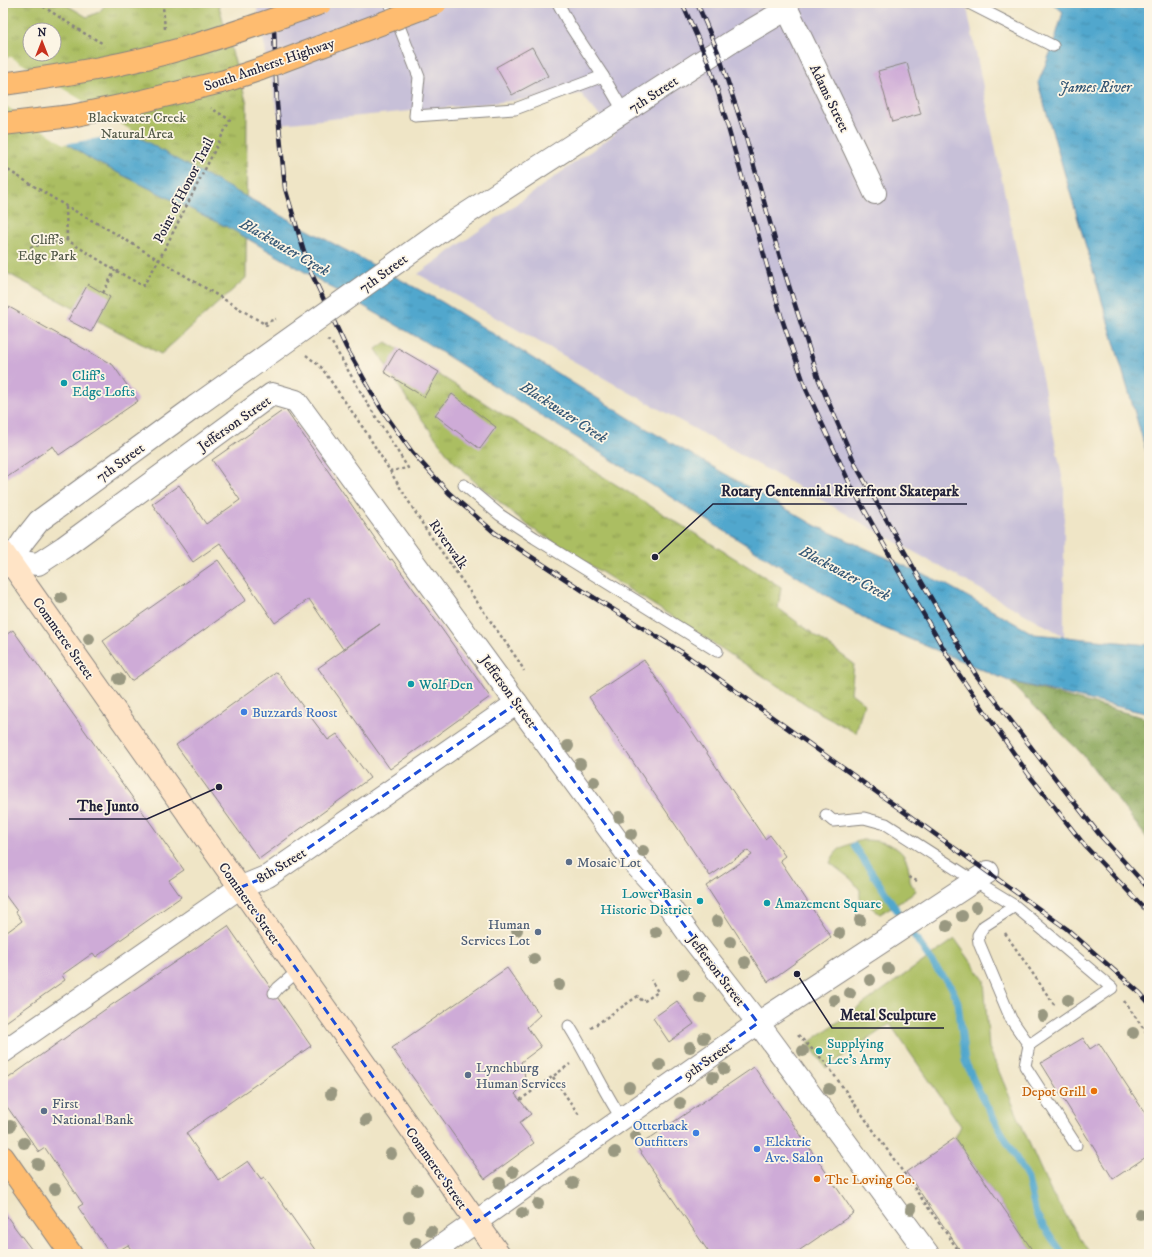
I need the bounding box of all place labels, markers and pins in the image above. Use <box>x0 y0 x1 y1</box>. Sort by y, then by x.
place label: Cliff's Edge Lofts <box>72 367 135 401</box>
marker: Cliff's Edge Lofts <box>59 378 69 388</box>
callout: Rotary Centennial Riverfront Skatepark <box>713 477 967 504</box>
place label: Wolf Den <box>418 676 474 694</box>
marker: Wolf Den <box>406 679 416 689</box>
place label: Buzzards Roost <box>252 704 338 722</box>
marker: Buzzards Roost <box>239 707 249 717</box>
callout: The Junto <box>69 792 147 819</box>
place label: Mosaic Lot <box>577 854 642 872</box>
marker: Mosaic Lot <box>564 857 574 867</box>
place label: Lower Basin Historic District <box>600 885 693 919</box>
place label: Amazement Square <box>775 895 881 913</box>
marker: Lower Basin Historic District <box>695 896 705 906</box>
marker: Amazement Square <box>762 898 772 908</box>
place label: Human Services Lot <box>461 916 531 950</box>
marker: Human Services Lot <box>533 927 543 937</box>
callout: Metal Sculpture <box>832 1001 944 1028</box>
place label: Supplying Lee's Army <box>827 1035 891 1069</box>
marker: Supplying Lee's Army <box>814 1046 824 1056</box>
place label: Lynchburg Human Services <box>476 1059 566 1093</box>
marker: Lynchburg Human Services <box>463 1070 473 1080</box>
place label: Depot Grill <box>1021 1083 1087 1101</box>
marker: Depot Grill <box>1089 1086 1099 1096</box>
place label: First National Bank <box>52 1095 134 1129</box>
marker: First National Bank <box>39 1106 49 1116</box>
place label: Otterback Outfitters <box>633 1117 688 1151</box>
marker: Otterback Outfitters <box>691 1128 701 1138</box>
place label: Elektric Ave. Salon <box>765 1133 824 1167</box>
marker: Elektric Ave. Salon <box>752 1144 762 1154</box>
place label: The Loving Co. <box>825 1171 915 1189</box>
marker: The Loving Co. <box>812 1174 822 1184</box>

